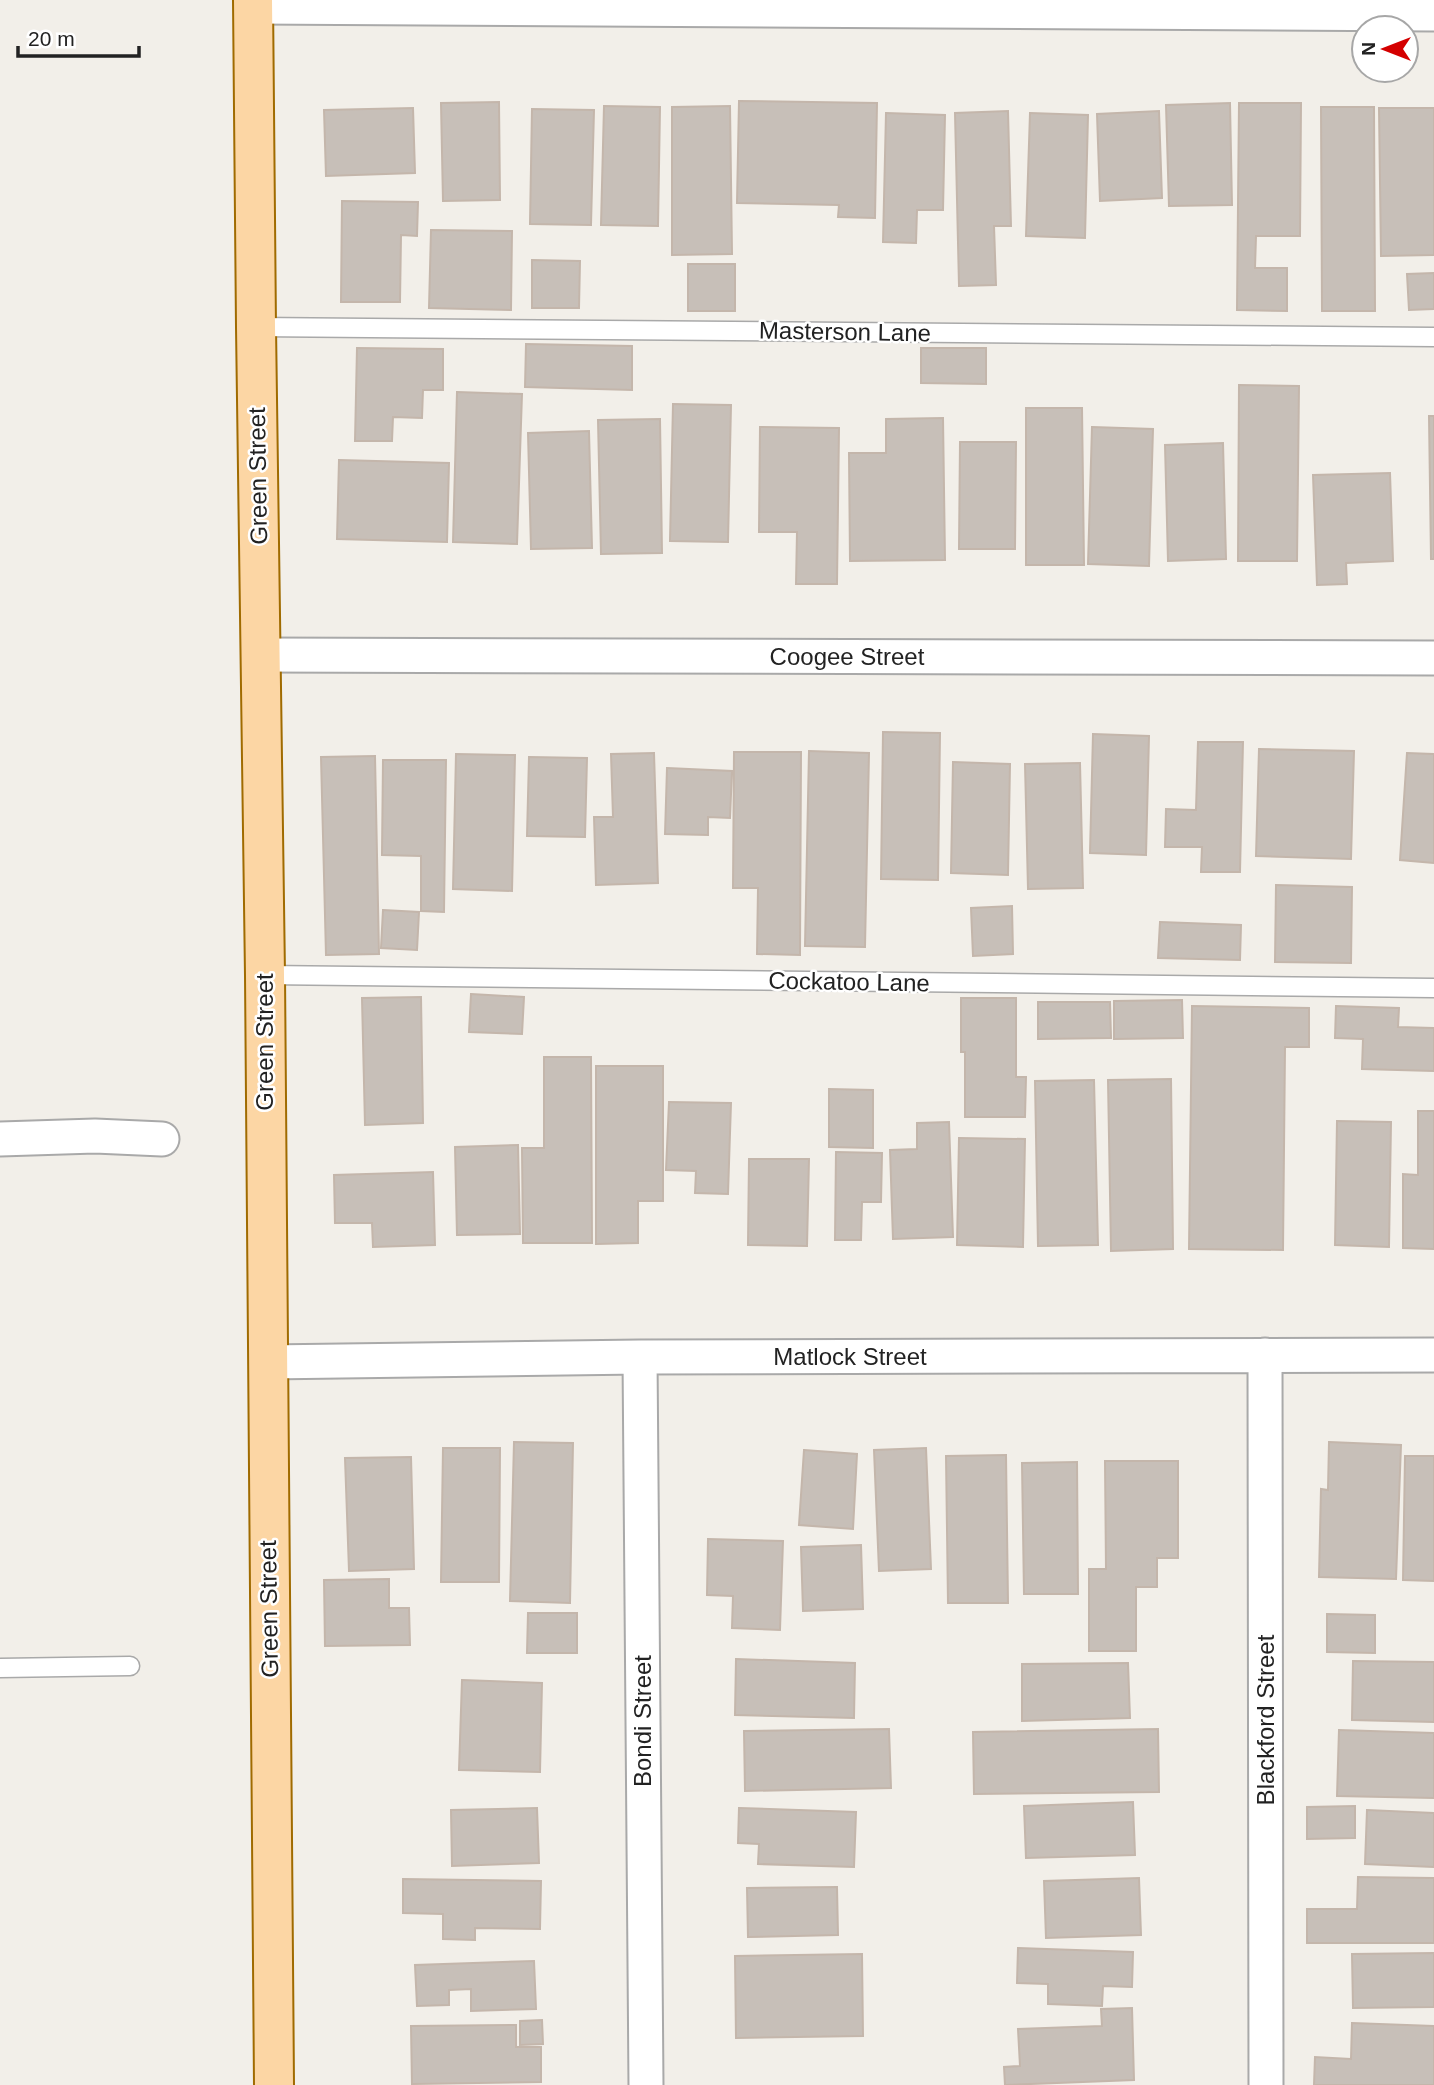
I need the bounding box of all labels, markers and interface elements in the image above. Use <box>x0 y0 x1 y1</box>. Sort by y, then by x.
scale bar <box>18 14 138 58</box>
north arrow <box>1350 14 1420 84</box>
text: 20 m <box>28 27 75 50</box>
text: N <box>1358 42 1379 56</box>
street label: Masterson Lane <box>759 317 931 346</box>
street label: Green Street <box>243 407 272 545</box>
street label: Coogee Street <box>770 643 925 670</box>
street label: Cockatoo Lane <box>768 967 930 996</box>
street label: Green Street <box>251 973 278 1111</box>
street label: Matlock Street <box>773 1343 927 1370</box>
street label: Green Street <box>254 1540 283 1678</box>
street label: Blackford Street <box>1252 1634 1279 1805</box>
street label: Bondi Street <box>629 1655 656 1787</box>

